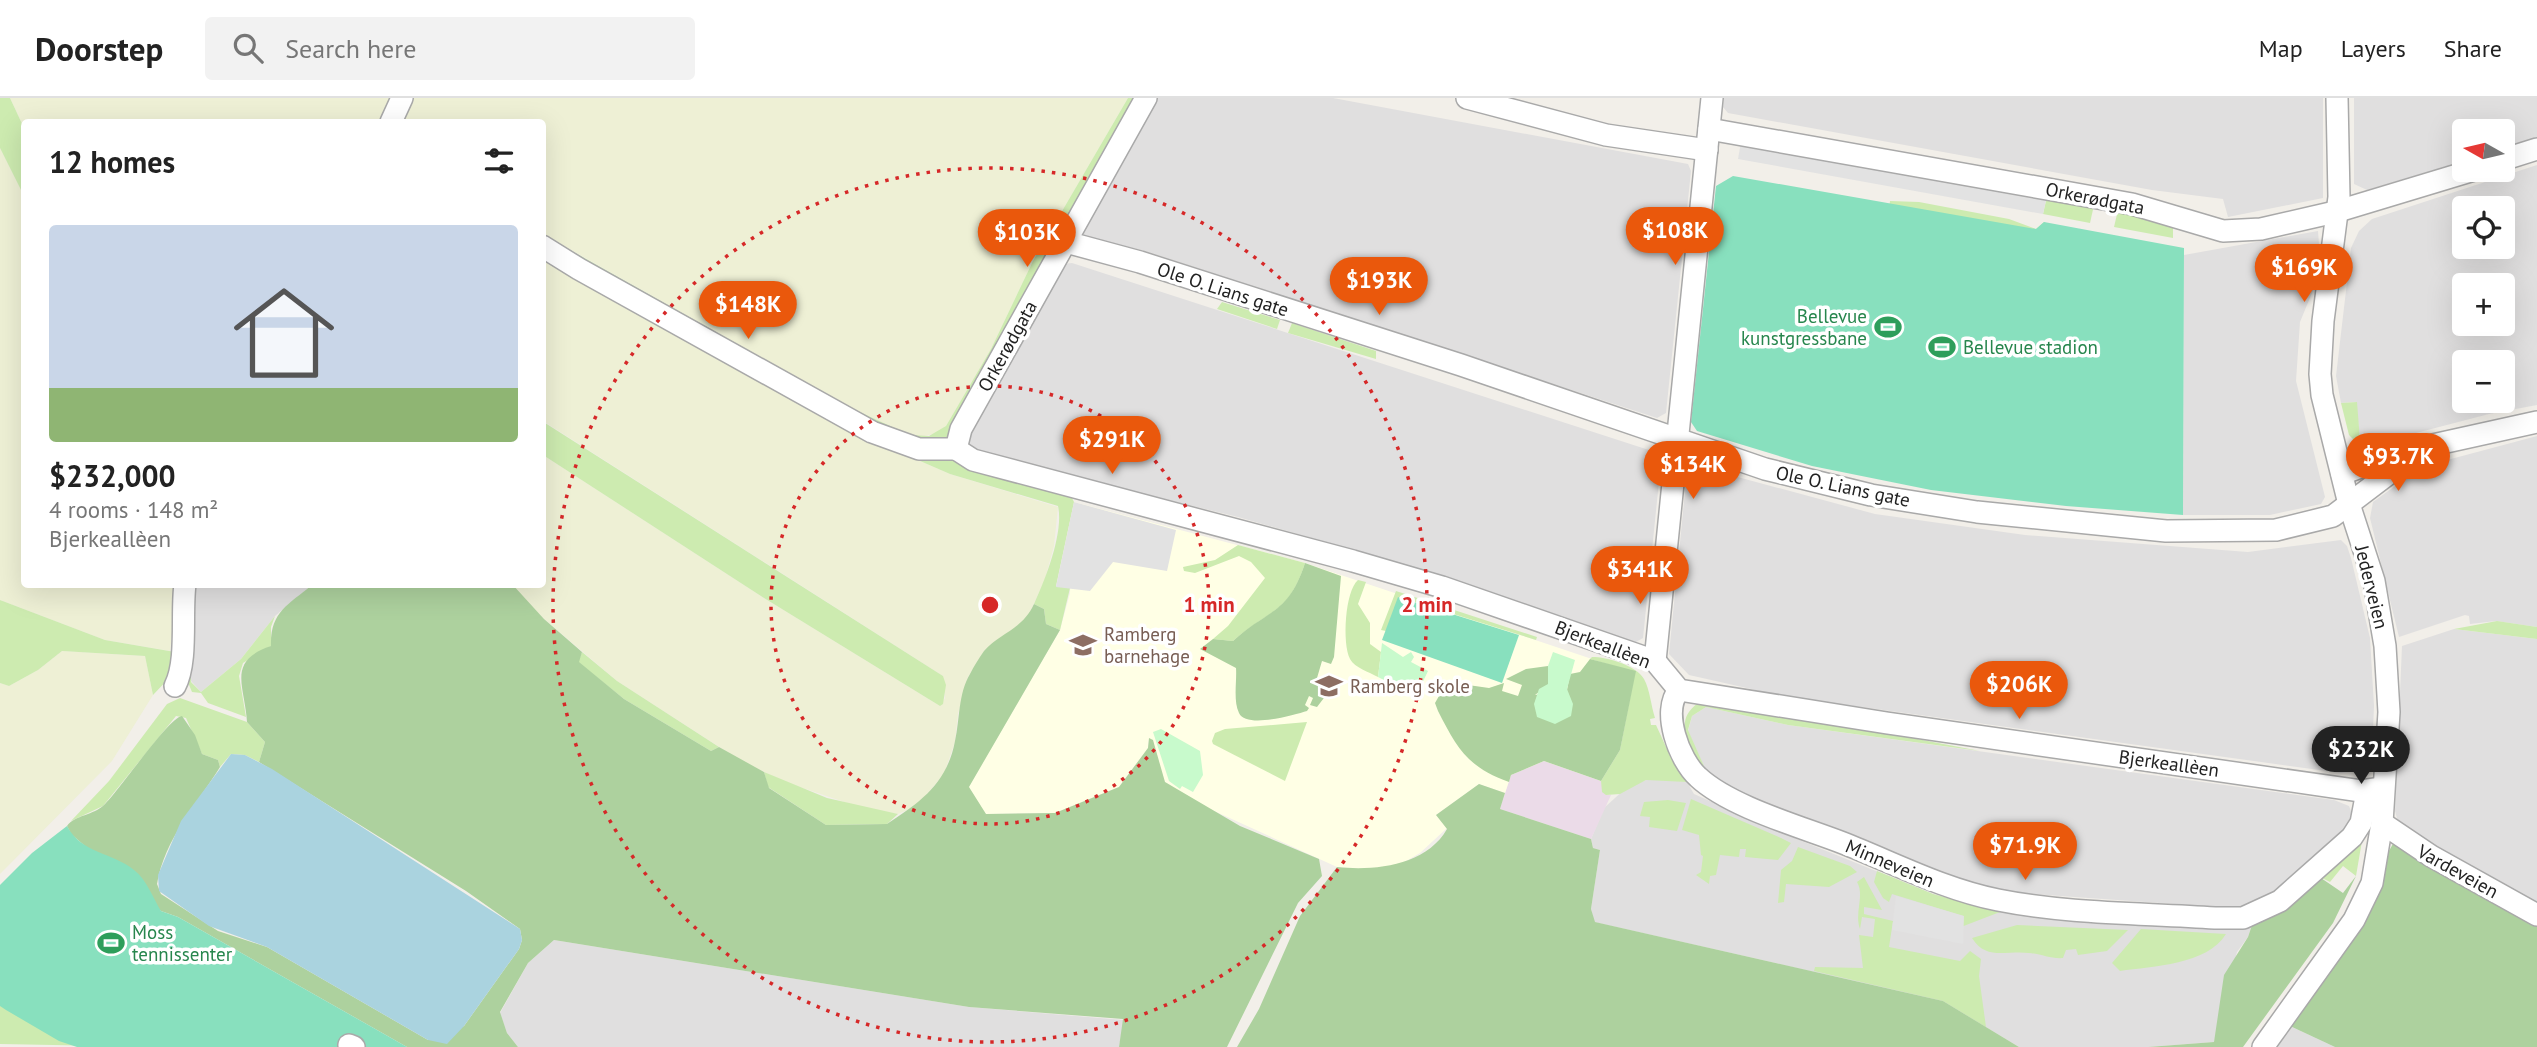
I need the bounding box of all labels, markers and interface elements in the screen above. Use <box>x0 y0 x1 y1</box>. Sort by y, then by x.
search box <box>205 17 695 80</box>
text: Doorstep <box>35 27 163 70</box>
icon: search <box>229 29 267 67</box>
text: Search here <box>285 32 416 65</box>
text: Map <box>2259 33 2303 64</box>
text: Layers <box>2341 33 2406 64</box>
text: Share <box>2444 33 2502 64</box>
north arrow <box>2452 119 2515 182</box>
map controls <box>2452 119 2515 413</box>
text: 12 homes <box>49 142 175 181</box>
icon: filters <box>480 142 518 180</box>
street label: Orkerødgata <box>2043 177 2147 219</box>
button: locate <box>2452 196 2515 259</box>
pin: $108K <box>1626 208 1724 267</box>
pin: $103K <box>978 209 1076 269</box>
text: $108K <box>1642 215 1708 244</box>
text: $103K <box>994 217 1060 246</box>
pin: $169K <box>2255 244 2353 304</box>
text: $169K <box>2271 252 2337 281</box>
street label: Ole O. Lians gate <box>1154 256 1292 322</box>
pin: $193K <box>1330 258 1428 317</box>
text: $193K <box>1346 265 1412 294</box>
icon: home <box>221 270 347 396</box>
button: + <box>2452 273 2515 336</box>
pin: $148K <box>699 282 797 341</box>
text: $148K <box>715 289 781 318</box>
street label: Orkerødgata <box>972 296 1042 396</box>
place label: Bellevue kunstgressbane <box>1741 304 1867 350</box>
sports icon: Bellevue kunstgressbane <box>1873 312 1903 342</box>
sports icon: Bellevue stadion <box>1927 332 1957 362</box>
place label: Bellevue stadion <box>1963 335 2098 359</box>
button: − <box>2452 350 2515 413</box>
pin: $291K <box>1063 416 1161 476</box>
text: $291K <box>1079 424 1145 453</box>
pin: $93.7K <box>2341 434 2455 493</box>
text: $93.7K <box>2362 441 2434 470</box>
pin: $134K <box>1644 442 1742 501</box>
text: $134K <box>1660 449 1726 478</box>
text: $232,000 <box>49 456 176 495</box>
street label: Ole O. Lians gate <box>1774 460 1912 512</box>
text: 4 rooms · 148 m² <box>49 495 218 524</box>
text: Bjerkeallèen <box>49 524 171 553</box>
street label: Jederveien <box>2350 542 2394 631</box>
pin: $341K <box>1591 546 1689 606</box>
text: $341K <box>1607 554 1673 583</box>
text: 1 min <box>1183 591 1235 618</box>
text: 2 min <box>1401 591 1453 618</box>
centre of rings <box>978 593 1002 617</box>
street label: Bjerkeallèen <box>1552 615 1654 673</box>
place label: Ramberg barnehage <box>1104 622 1190 668</box>
school or university icon: Ramberg barnehage <box>1068 630 1098 660</box>
pin: $206K <box>1970 662 2068 721</box>
text: $206K <box>1986 669 2052 698</box>
school or university icon: Ramberg skole <box>1314 671 1344 701</box>
place label: Ramberg skole <box>1350 674 1470 698</box>
pin: $232K <box>2312 726 2410 786</box>
text: $232K <box>2328 734 2394 763</box>
street label: Bjerkeallèen <box>2117 744 2221 782</box>
pin: $71.9K <box>1968 822 2082 882</box>
text: $71.9K <box>1989 830 2061 859</box>
street label: Minneveien <box>1842 834 1938 892</box>
street label: Vardeveien <box>2412 838 2503 903</box>
place label: Moss tennissenter <box>132 920 233 966</box>
sports icon: Moss tennissenter <box>96 928 126 958</box>

